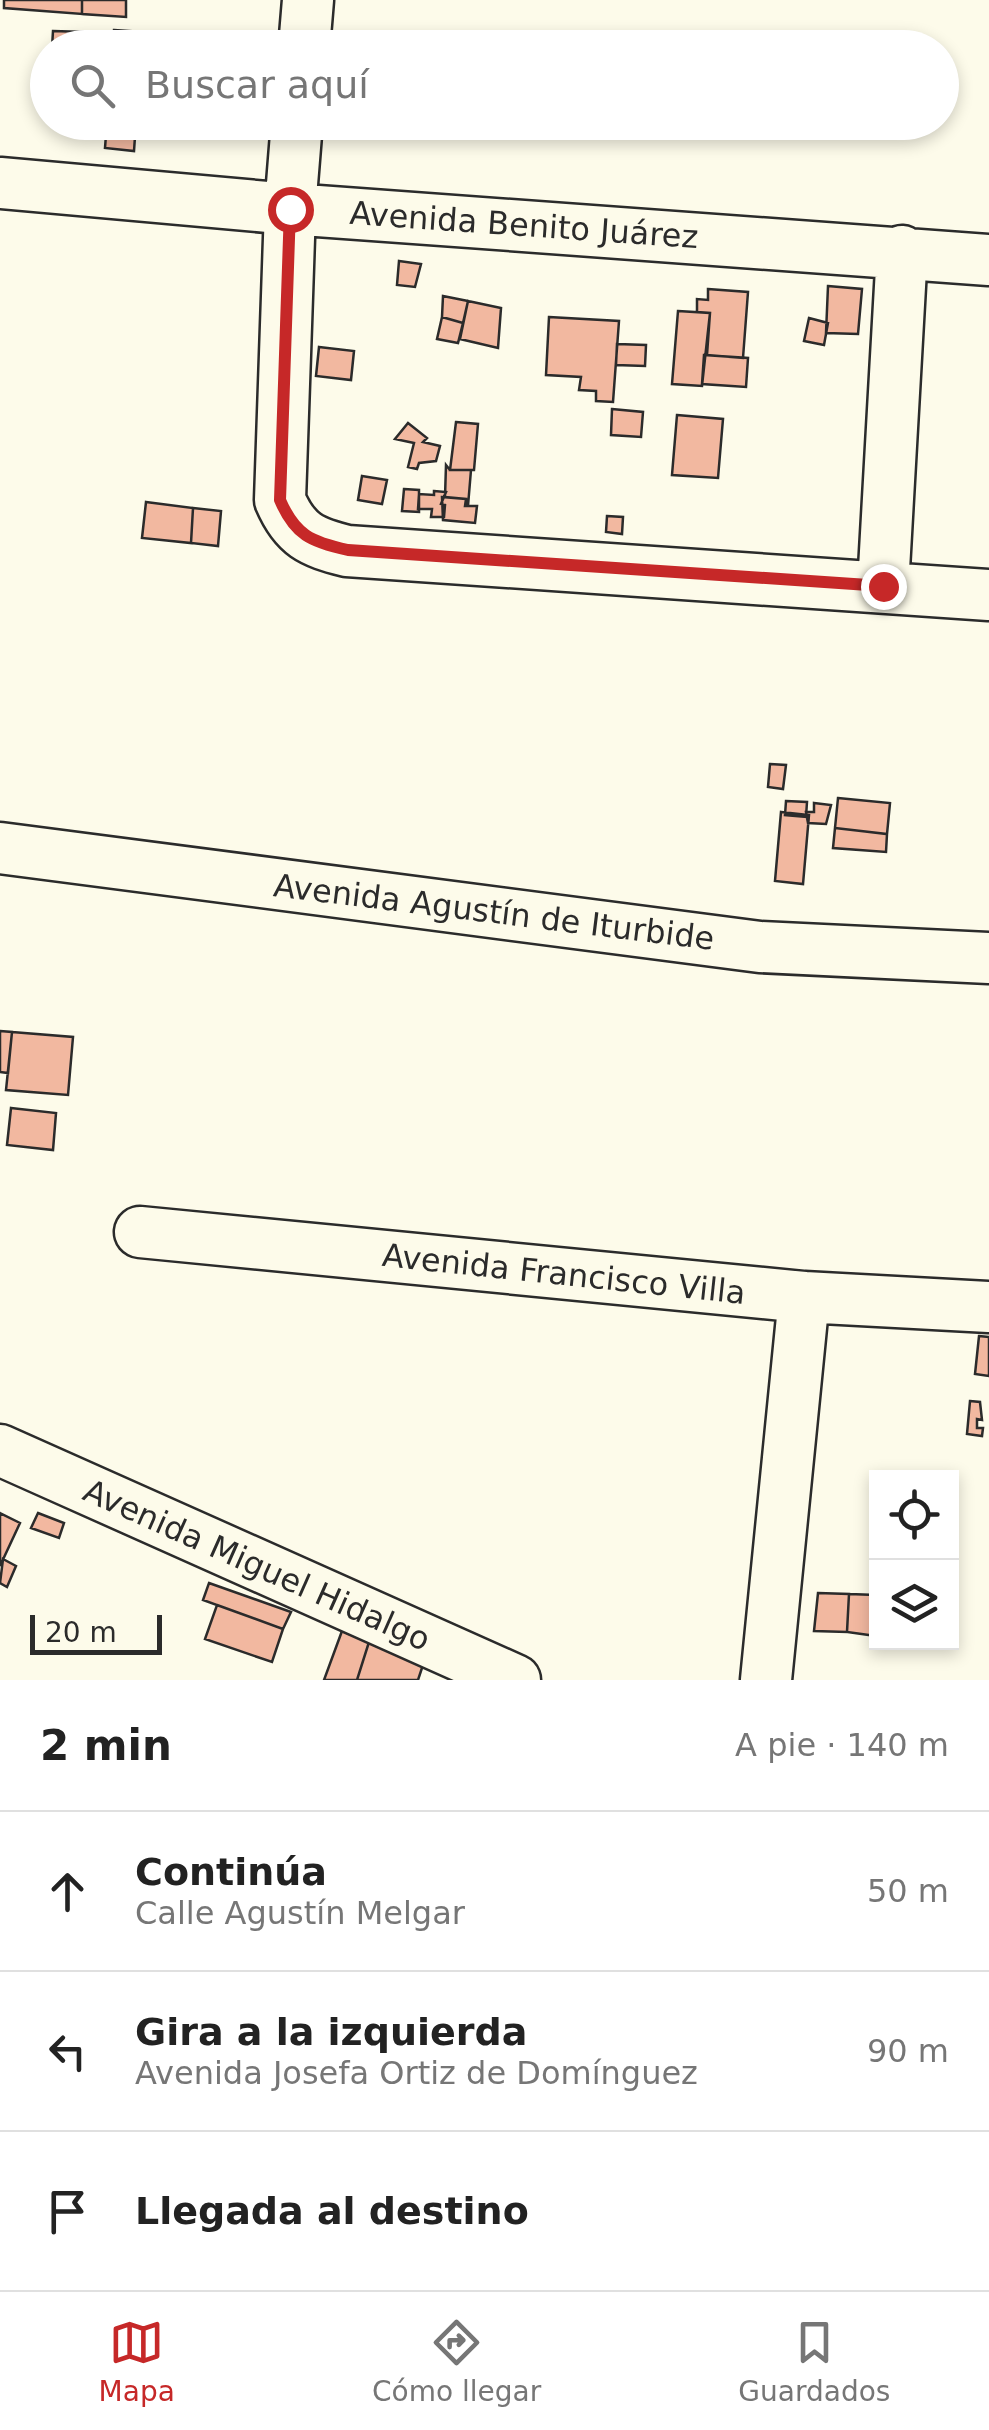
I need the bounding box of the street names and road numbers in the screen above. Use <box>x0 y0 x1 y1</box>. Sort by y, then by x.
street label: Avenida Benito Juárez <box>348 194 700 256</box>
street label: Avenida Agustín de Iturbide <box>271 866 717 958</box>
street label: Avenida Francisco Villa <box>381 1236 747 1312</box>
street label: Avenida Miguel Hidalgo <box>78 1471 436 1659</box>

